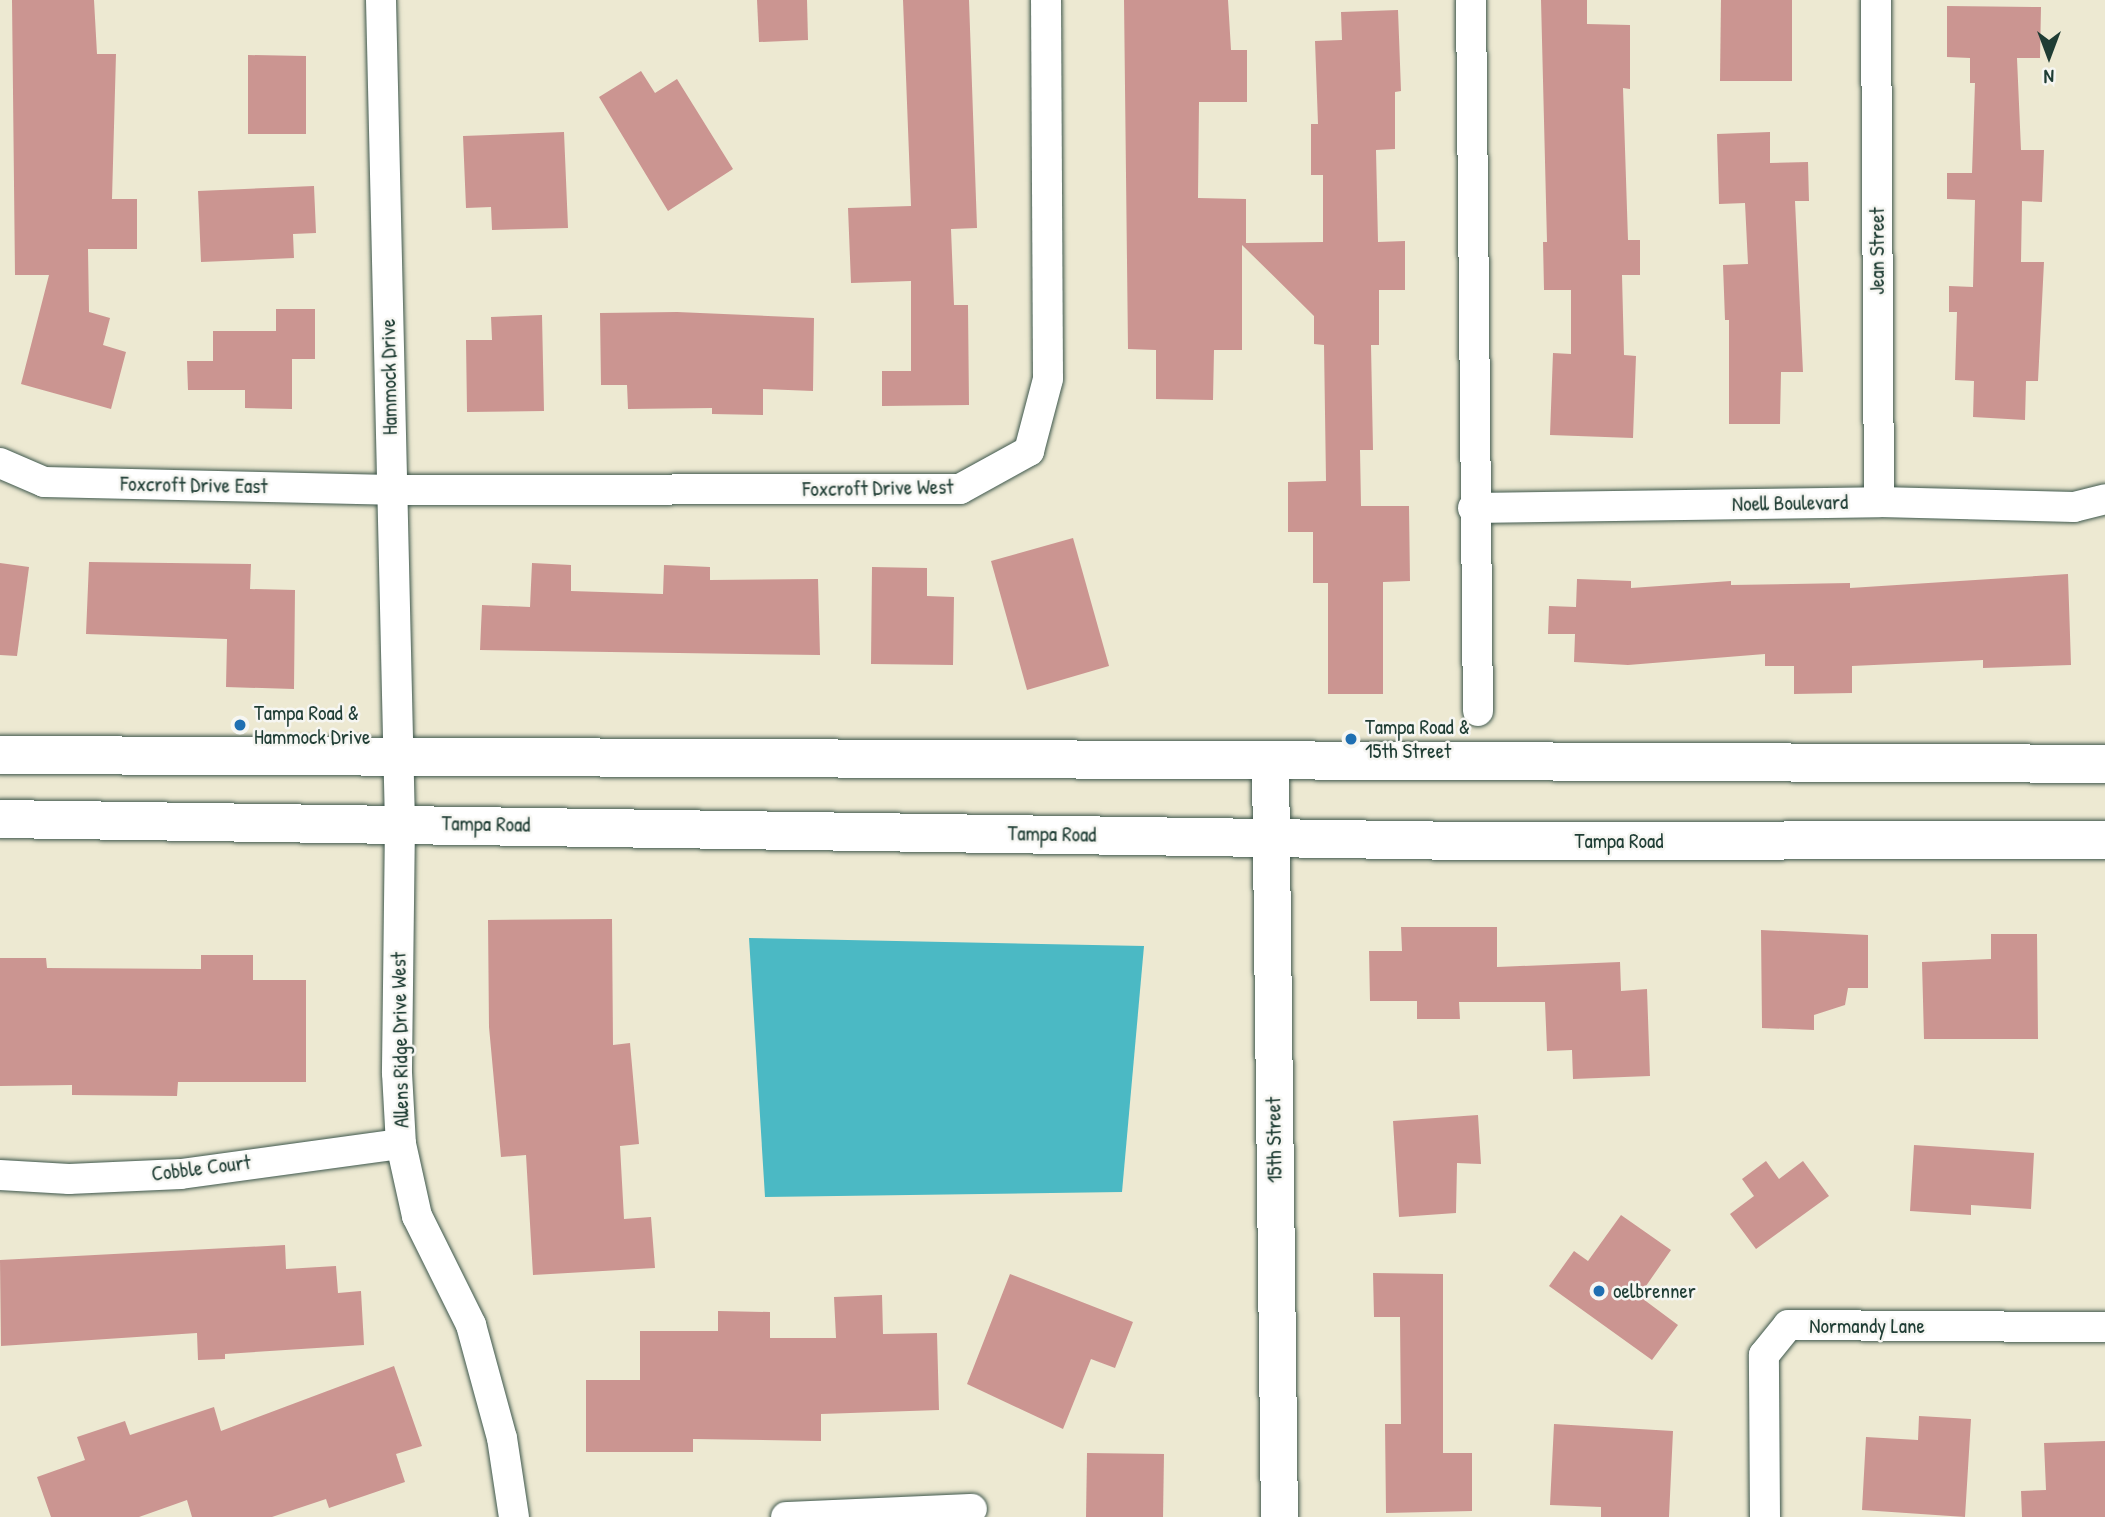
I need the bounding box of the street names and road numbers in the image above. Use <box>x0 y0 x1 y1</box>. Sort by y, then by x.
street label: Jean Street <box>1864 207 1890 295</box>
street label: Hammock Drive <box>375 319 403 435</box>
street label: Foxcroft Drive East <box>120 471 268 499</box>
street label: Foxcroft Drive West <box>802 474 954 502</box>
street label: Noell Boulevard <box>1732 489 1848 517</box>
street label: Tampa Road <box>441 811 531 837</box>
street label: Tampa Road <box>1007 821 1097 847</box>
street label: Tampa Road <box>1575 828 1663 854</box>
street label: Allens Ridge Drive West <box>386 952 414 1128</box>
street label: 15th Street <box>1261 1097 1287 1183</box>
street label: Cobble Court <box>150 1149 252 1187</box>
street label: Normandy Lane <box>1809 1313 1925 1339</box>

